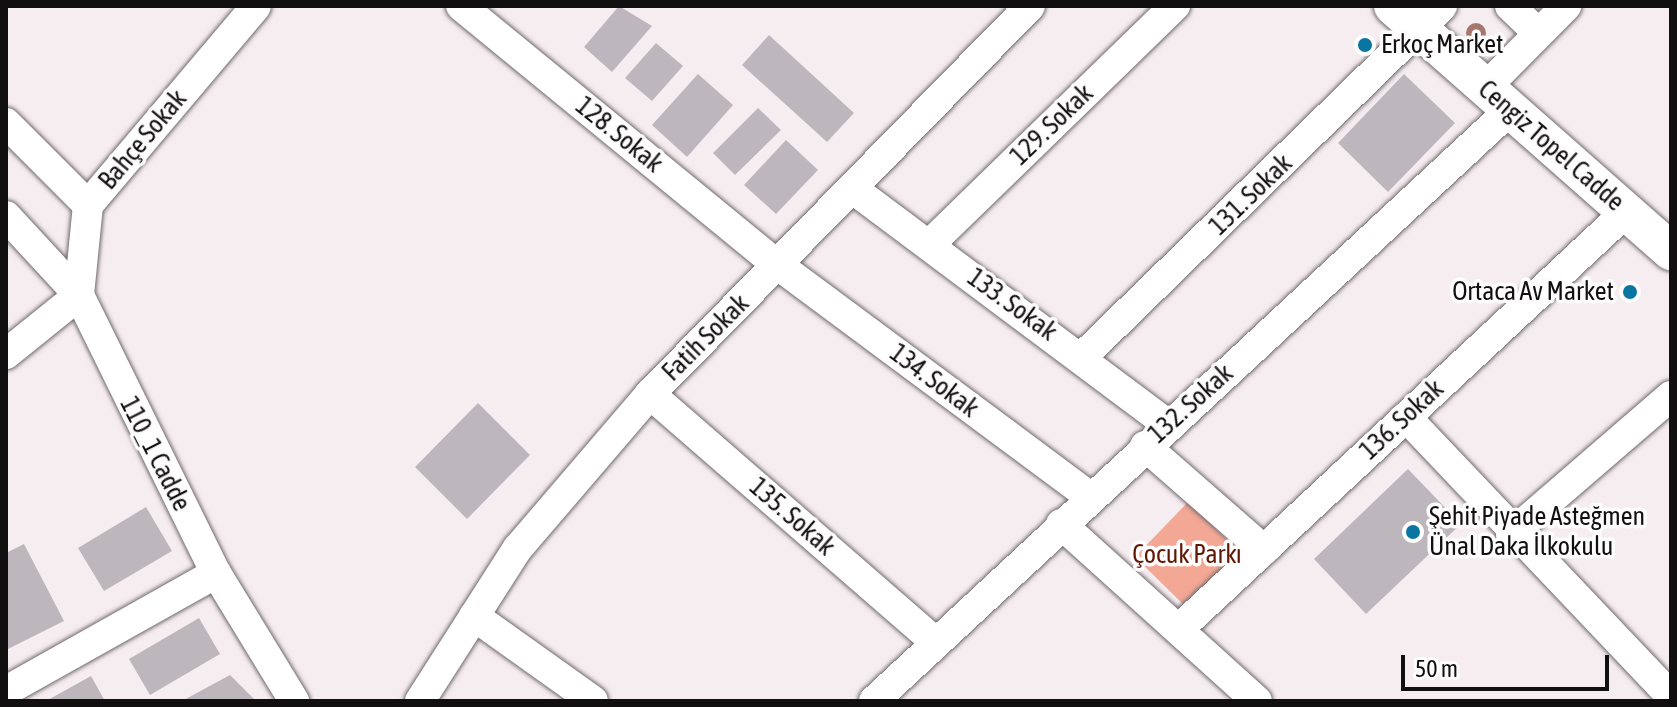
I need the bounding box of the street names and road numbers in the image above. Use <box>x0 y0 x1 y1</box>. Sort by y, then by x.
street label: Cengiz Topel Cadde <box>1472 74 1630 218</box>
street label: 129. Sokak <box>1004 78 1100 172</box>
street label: Bahçe Sokak <box>92 84 194 196</box>
street label: 128. Sokak <box>569 90 669 180</box>
street label: 131. Sokak <box>1203 148 1299 242</box>
street label: 133. Sokak <box>961 262 1063 348</box>
street label: Fatih Sokak <box>656 288 756 388</box>
street label: 134. Sokak <box>883 338 985 424</box>
street label: 132. Sokak <box>1142 358 1240 450</box>
street label: 136. Sokak <box>1354 373 1450 467</box>
street label: 110_1 Cadde <box>113 392 197 516</box>
street label: 135. Sokak <box>743 471 841 563</box>

